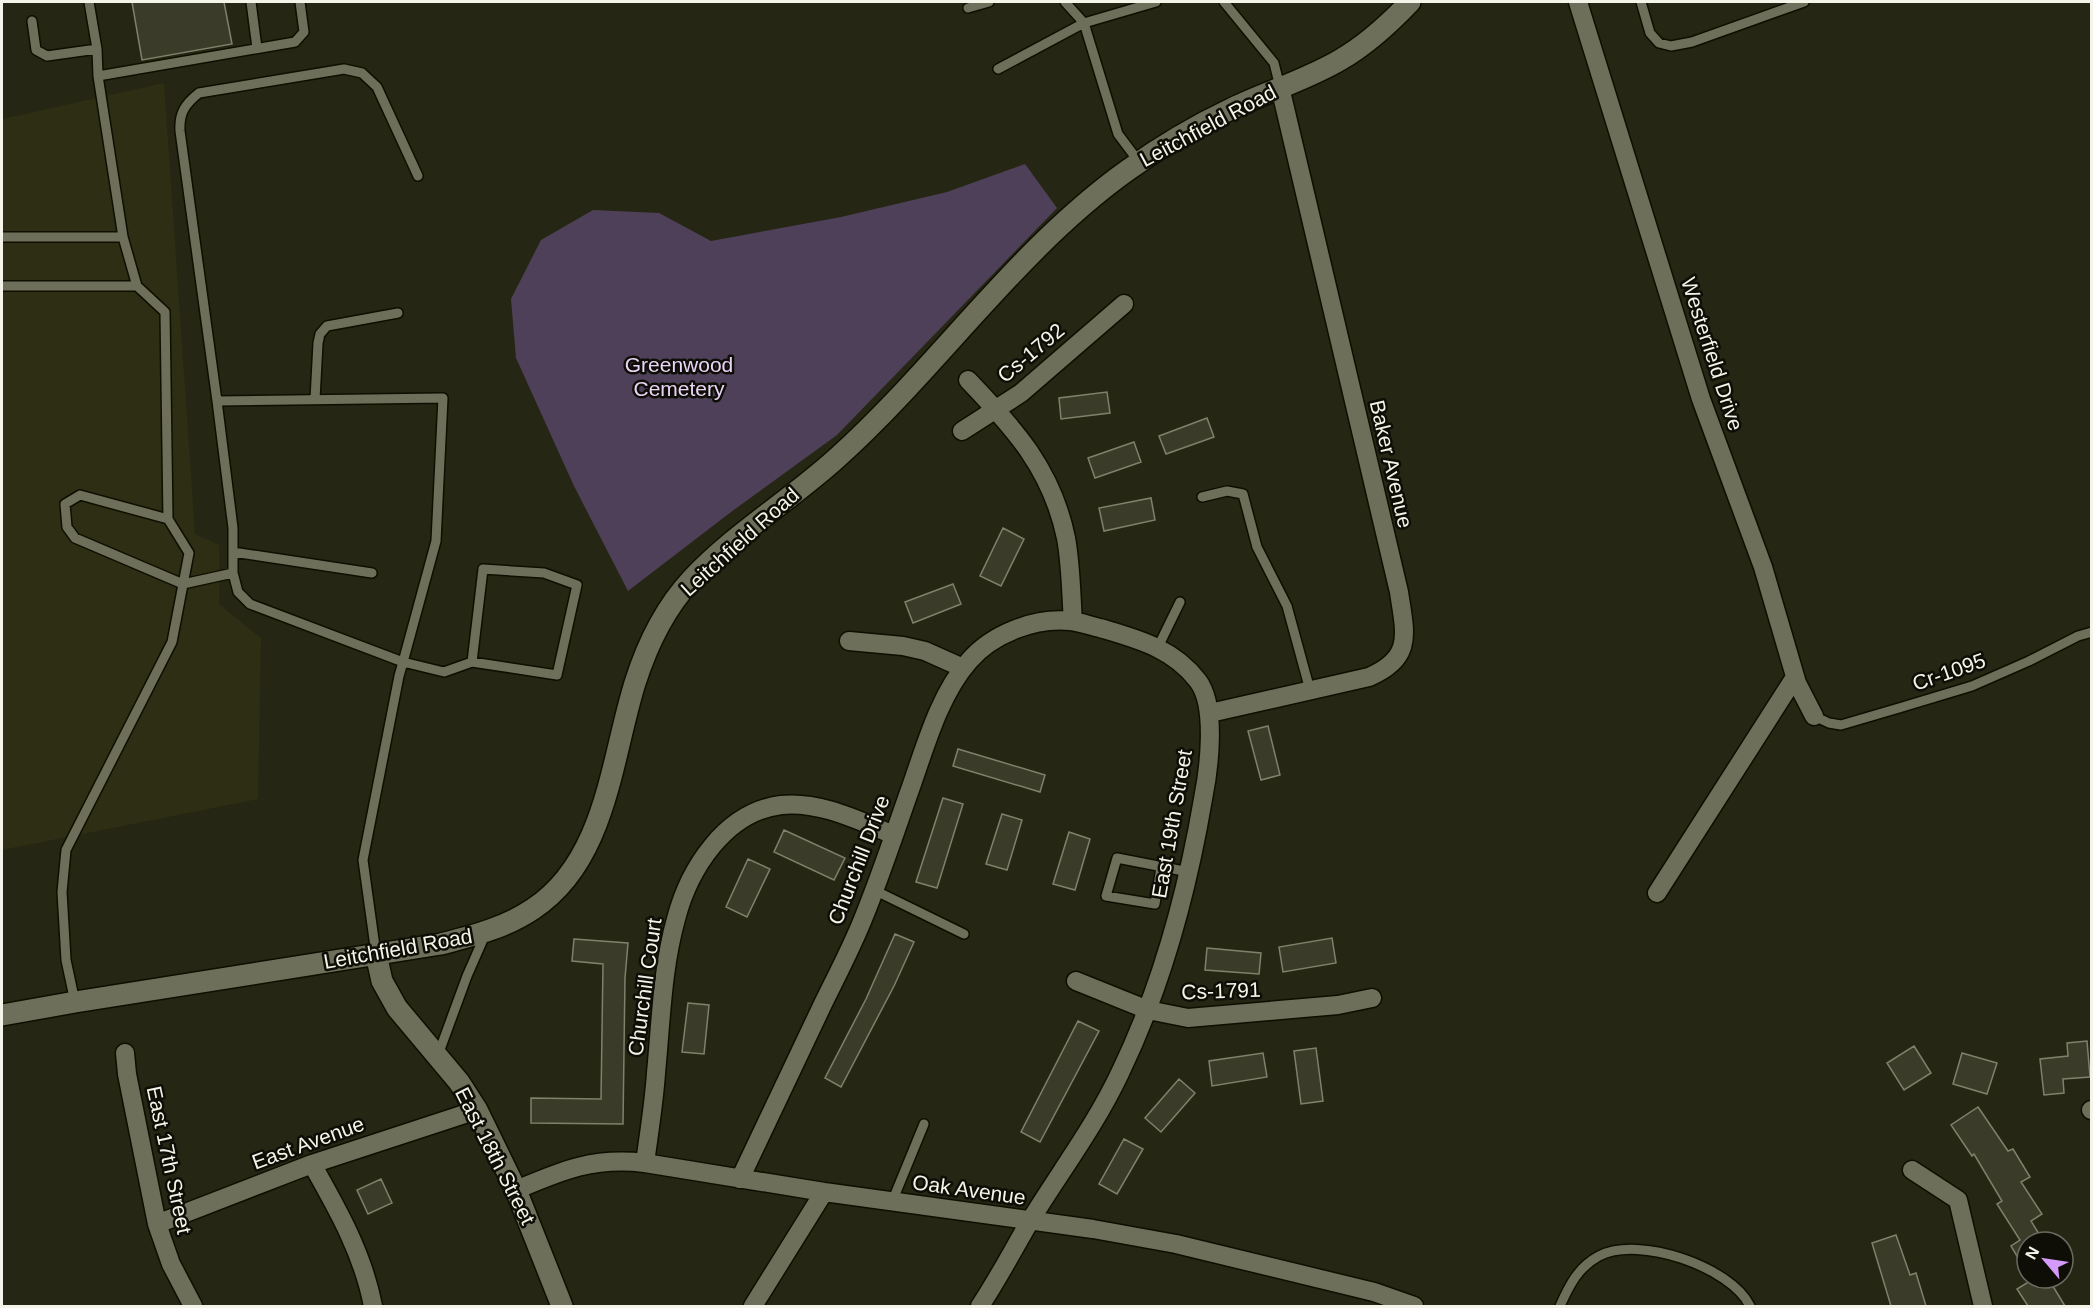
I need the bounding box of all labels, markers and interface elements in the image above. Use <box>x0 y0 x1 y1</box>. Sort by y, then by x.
street label: Leitchfield Road <box>1136 80 1280 171</box>
street label: Westerfield Drive <box>1677 274 1748 433</box>
street label: Cs-1792 <box>993 318 1068 387</box>
park label: Greenwood Cemetery <box>625 353 733 400</box>
street label: Baker Avenue <box>1366 398 1417 530</box>
street label: Leitchfield Road <box>676 483 803 601</box>
street label: Cr-1095 <box>1909 648 1988 695</box>
street label: East 19th Street <box>1147 748 1196 900</box>
street label: Churchill Drive <box>823 792 894 928</box>
street label: Churchill Court <box>623 916 666 1057</box>
street label: Leitchfield Road <box>322 924 474 973</box>
street label: Cs-1791 <box>1181 978 1261 1003</box>
street label: East 18th Street <box>451 1083 540 1228</box>
street label: East 17th Street <box>143 1084 196 1236</box>
street label: East Avenue <box>249 1112 367 1173</box>
street label: Oak Avenue <box>911 1170 1027 1209</box>
north arrow <box>2015 1230 2075 1290</box>
text: N <box>2022 1244 2043 1262</box>

